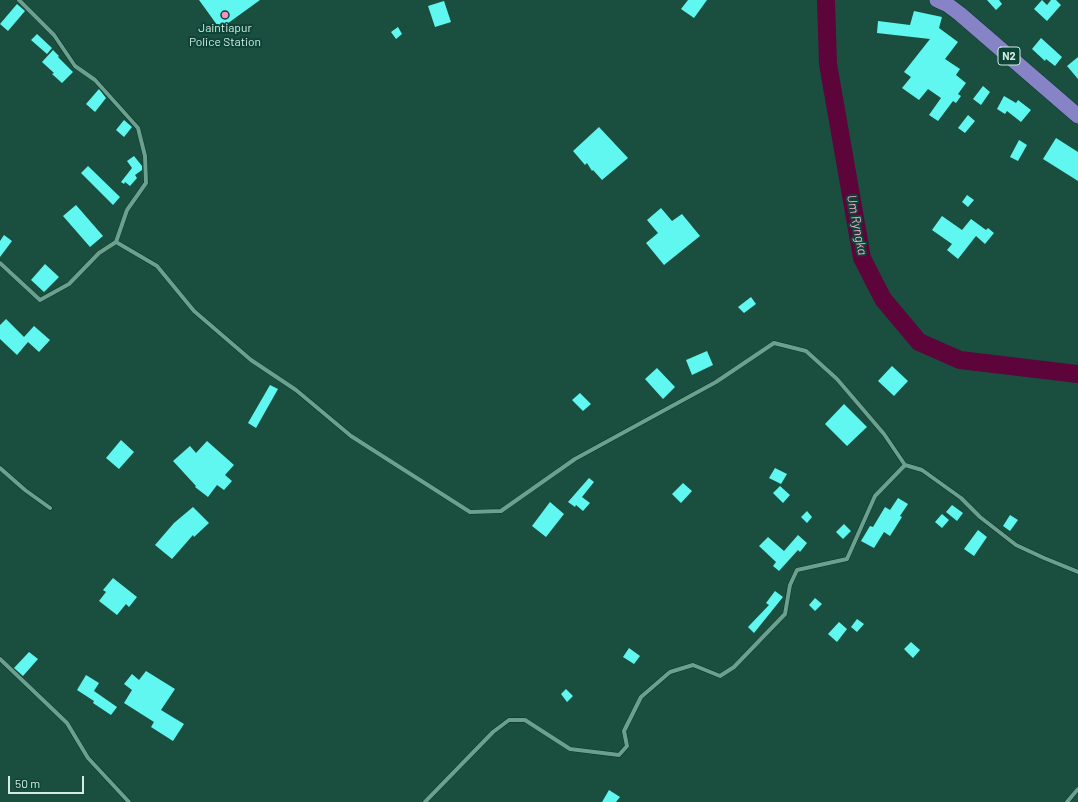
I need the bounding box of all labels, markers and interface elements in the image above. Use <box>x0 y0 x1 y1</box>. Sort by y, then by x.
marker: Jaintiapur Police Station <box>220 10 230 20</box>
place label: Jaintiapur Police Station <box>189 21 261 49</box>
road number: N2 <box>998 47 1020 65</box>
water label: Um Ryngka <box>844 193 870 257</box>
scale bar <box>10 768 86 794</box>
text: 50 m <box>15 776 40 790</box>

